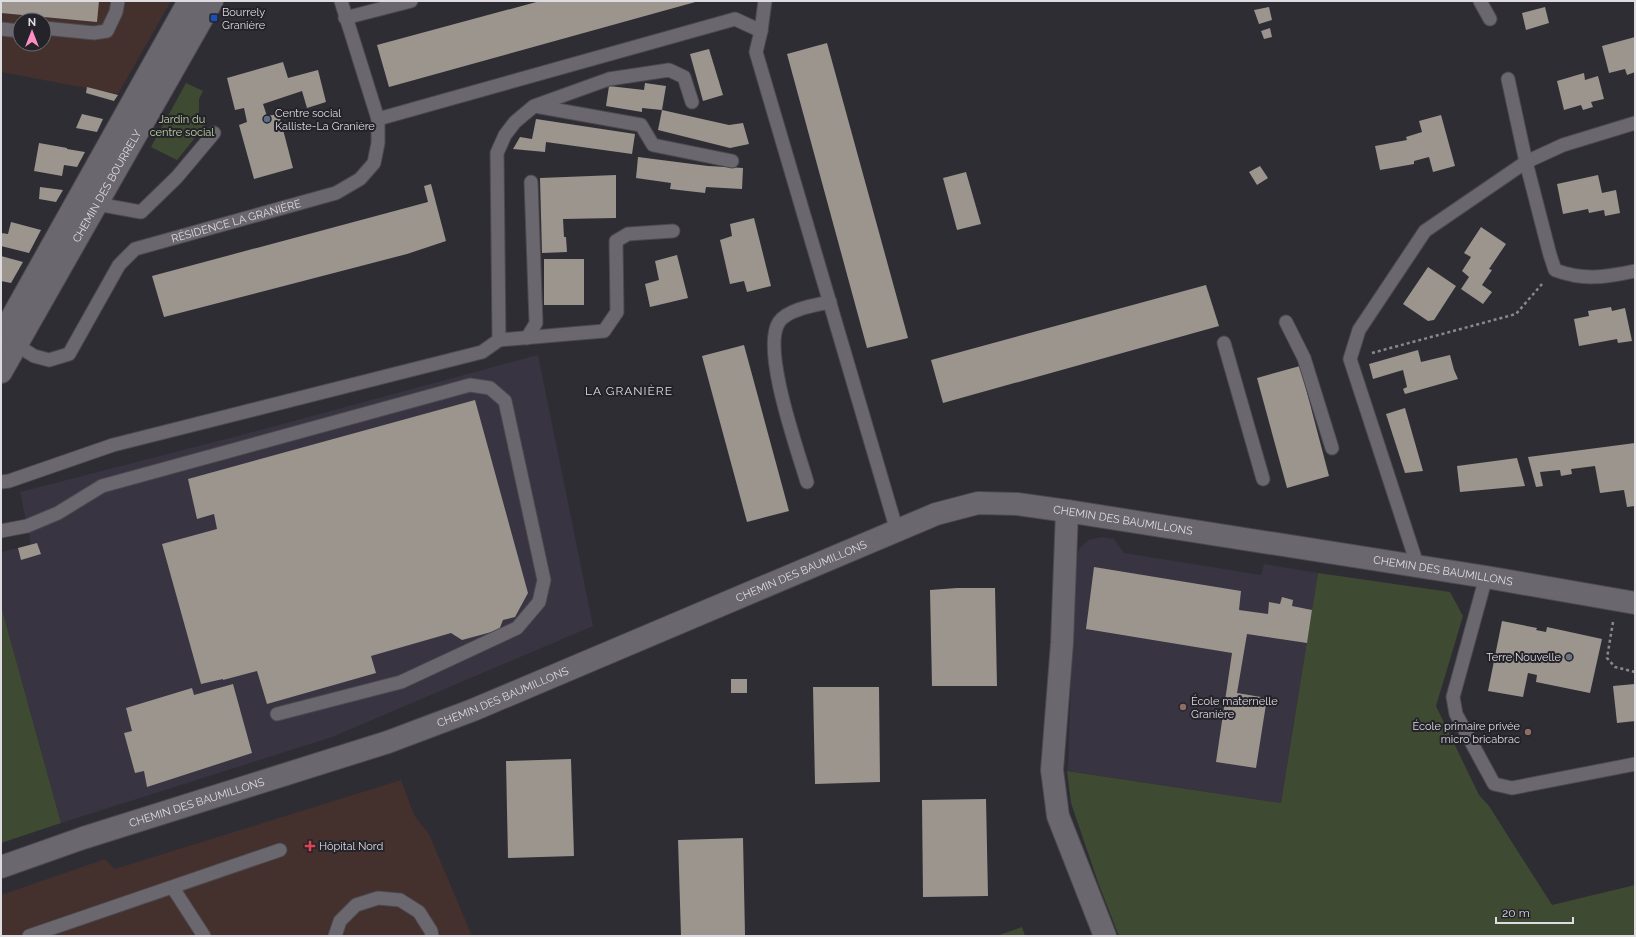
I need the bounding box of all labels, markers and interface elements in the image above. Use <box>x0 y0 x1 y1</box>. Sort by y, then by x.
place label: Bourrely Granière <box>222 6 266 32</box>
north arrow <box>12 12 52 52</box>
marker: Bourrely Granière <box>209 13 219 23</box>
text: N <box>28 16 36 29</box>
place label: Centre social Kalliste-La Granière <box>275 107 375 133</box>
park label: Jardin du centre social <box>150 113 214 139</box>
marker: Centre social Kalliste-La Granière <box>262 114 272 124</box>
street label: CHEMIN DES BOURRELY <box>70 127 144 245</box>
street label: RÉSIDENCE LA GRANIÈRE <box>170 197 303 245</box>
district label: LA GRANIÈRE <box>585 384 673 398</box>
street label: CHEMIN DES BAUMILLONS <box>1052 503 1194 537</box>
street label: CHEMIN DES BAUMILLONS <box>734 537 869 605</box>
street label: CHEMIN DES BAUMILLONS <box>1372 553 1514 588</box>
place label: Terre Nouvelle <box>1486 651 1562 664</box>
marker: Terre Nouvelle <box>1564 652 1574 662</box>
street label: CHEMIN DES BAUMILLONS <box>435 664 571 730</box>
place label: École maternelle Granière <box>1191 694 1278 721</box>
marker: École maternelle Granière <box>1178 702 1188 712</box>
place label: École primaire privée micro bricabrac <box>1413 719 1521 746</box>
marker: École primaire privée micro bricabrac <box>1523 727 1533 737</box>
street label: CHEMIN DES BAUMILLONS <box>127 775 266 830</box>
marker: Hôpital Nord <box>304 840 316 852</box>
place label: Hôpital Nord <box>319 840 384 853</box>
scale bar <box>1496 899 1573 925</box>
text: 20 m <box>1502 906 1530 920</box>

